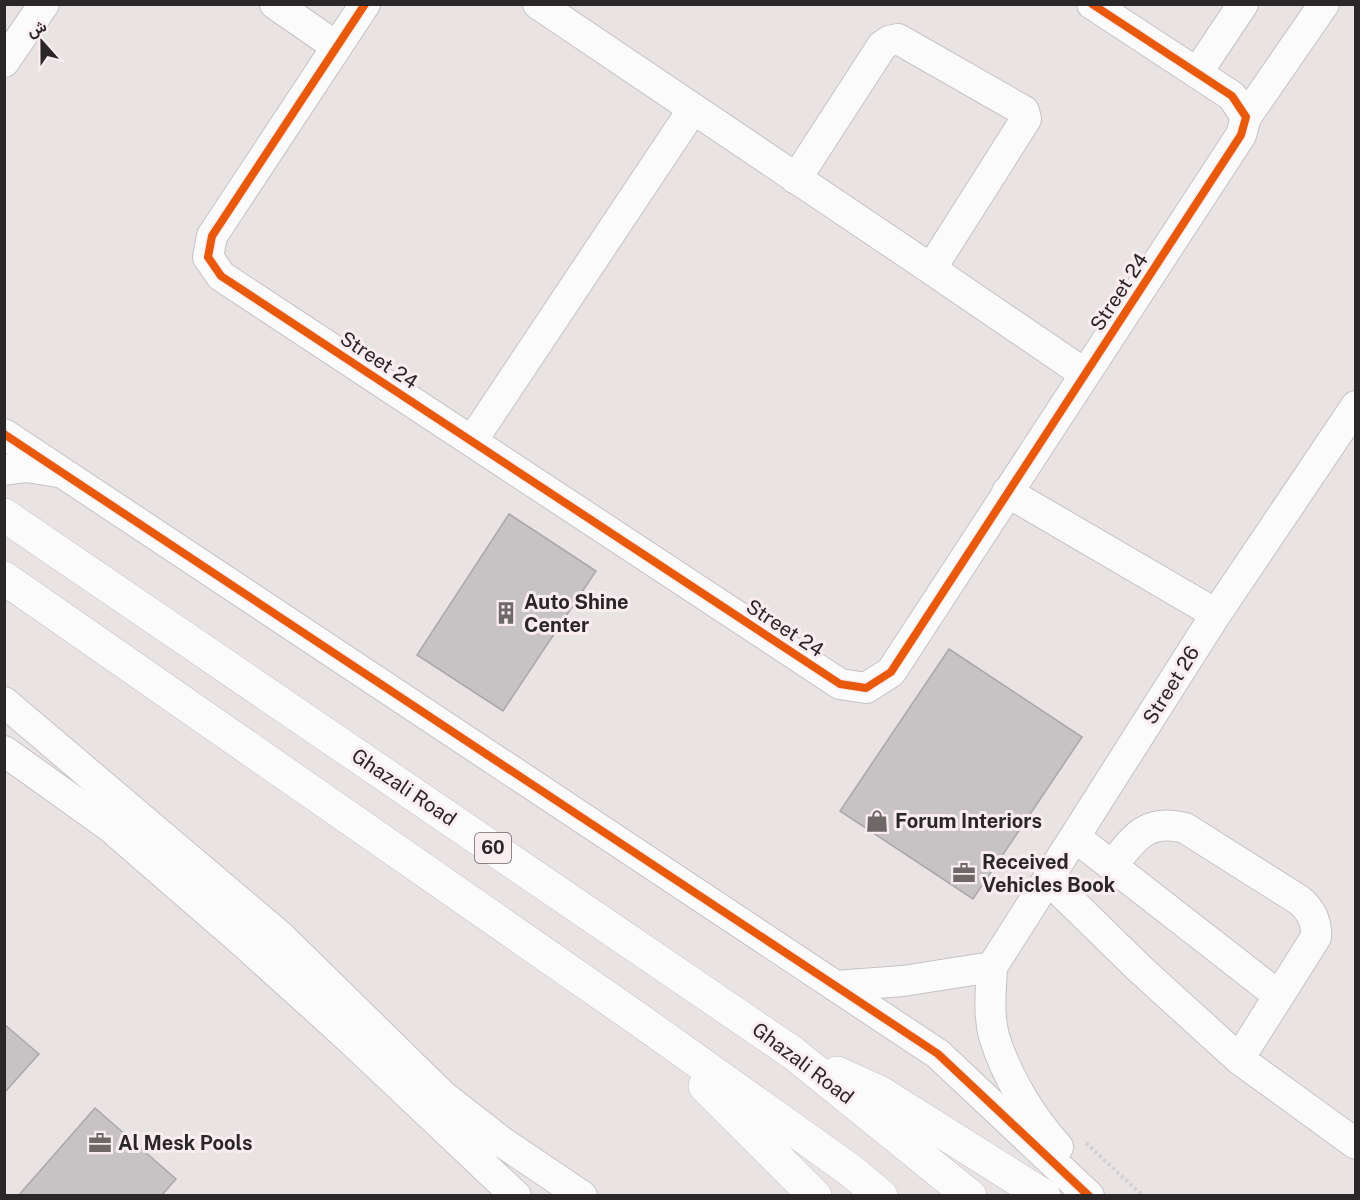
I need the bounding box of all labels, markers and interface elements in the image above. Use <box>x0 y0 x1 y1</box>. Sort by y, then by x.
north arrow <box>12 12 72 72</box>
text: ش <box>24 16 49 41</box>
street label: Street 24 <box>1085 249 1153 335</box>
street label: Street 24 <box>336 326 422 394</box>
place label: Auto Shine Center <box>524 590 629 637</box>
street label: Street 24 <box>742 594 828 662</box>
building icon: Auto Shine Center <box>493 600 519 626</box>
street label: Street 26 <box>1138 641 1204 729</box>
street label: Ghazali Road <box>347 743 461 831</box>
shop icon: Forum Interiors <box>864 808 890 834</box>
place label: Forum Interiors <box>895 809 1042 833</box>
road number: 60 <box>475 833 511 863</box>
place label: Received Vehicles Book <box>982 850 1116 897</box>
office icon: Received Vehicles Book <box>951 860 977 886</box>
street label: Ghazali Road <box>747 1017 859 1109</box>
office icon: Al Mesk Pools <box>87 1130 113 1156</box>
place label: Al Mesk Pools <box>118 1131 253 1155</box>

